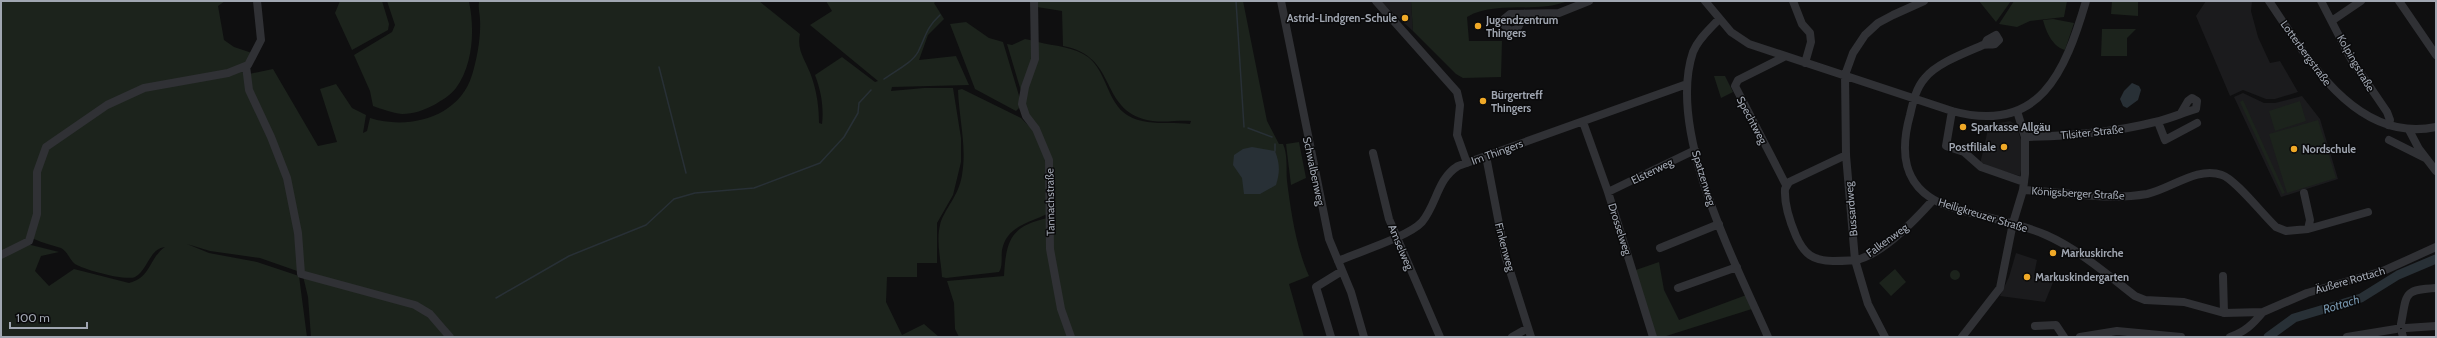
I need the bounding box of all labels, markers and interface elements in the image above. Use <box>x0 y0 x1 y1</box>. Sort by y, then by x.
place label: Astrid-Lindgren-Schule <box>1287 11 1397 25</box>
marker: Astrid-Lindgren-Schule <box>1400 13 1410 23</box>
place label: Jugendzentrum Thingers <box>1485 13 1558 40</box>
street label: Lotterbergstraße <box>2278 18 2335 89</box>
marker: Jugendzentrum Thingers <box>1473 21 1483 31</box>
street label: Kolpingstraße <box>2334 32 2378 94</box>
place label: Bürgertreff Thingers <box>1491 88 1543 115</box>
street label: Spechtweg <box>1734 94 1771 147</box>
marker: Bürgertreff Thingers <box>1478 96 1488 106</box>
place label: Sparkasse Allgäu <box>1971 120 2050 134</box>
marker: Sparkasse Allgäu <box>1958 122 1968 132</box>
street label: Tilsiter Straße <box>2060 122 2125 142</box>
street label: Schwalbenweg <box>1300 135 1328 207</box>
street label: Im Thingers <box>1469 136 1525 168</box>
place label: Postfiliale <box>1949 140 1996 154</box>
marker: Postfiliale <box>1999 142 2009 152</box>
place label: Nordschule <box>2302 142 2356 156</box>
marker: Nordschule <box>2289 144 2299 154</box>
street label: Spatzenweg <box>1689 149 1719 208</box>
street label: Elsterweg <box>1629 155 1676 187</box>
street label: Tannachstraße <box>1042 168 1058 236</box>
street label: Bussardweg <box>1842 180 1860 237</box>
street label: Königsberger Straße <box>2031 184 2125 202</box>
street label: Heiligkreuzer Straße <box>1937 195 2030 235</box>
street label: Drosselweg <box>1605 201 1635 257</box>
street label: Falkenweg <box>1863 220 1911 260</box>
street label: Finkenweg <box>1492 221 1518 273</box>
street label: Amselweg <box>1385 222 1417 272</box>
place label: Markuskirche <box>2061 246 2124 260</box>
marker: Markuskirche <box>2048 248 2058 258</box>
street label: Äußere Rottach <box>2314 263 2387 297</box>
place label: Markuskindergarten <box>2035 270 2129 284</box>
marker: Markuskindergarten <box>2022 272 2032 282</box>
water label: Rottach <box>2321 291 2361 317</box>
scale bar <box>10 304 87 330</box>
text: 100 m <box>16 310 50 325</box>

